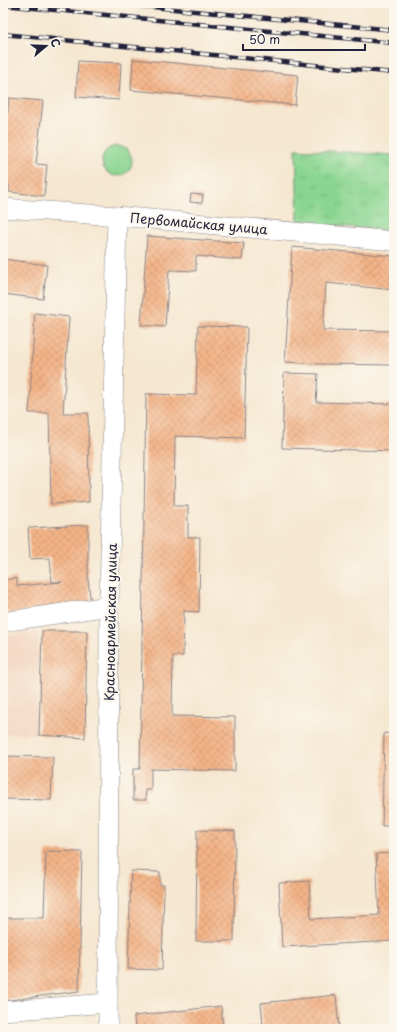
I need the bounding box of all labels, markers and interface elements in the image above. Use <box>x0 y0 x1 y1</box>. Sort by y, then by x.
north arrow <box>26 26 66 66</box>
scale bar <box>243 26 365 52</box>
text: 50 m <box>249 30 280 48</box>
text: С <box>47 36 65 49</box>
street label: Первомайская улица <box>129 208 269 239</box>
street label: Красноармейская улица <box>99 542 121 701</box>

